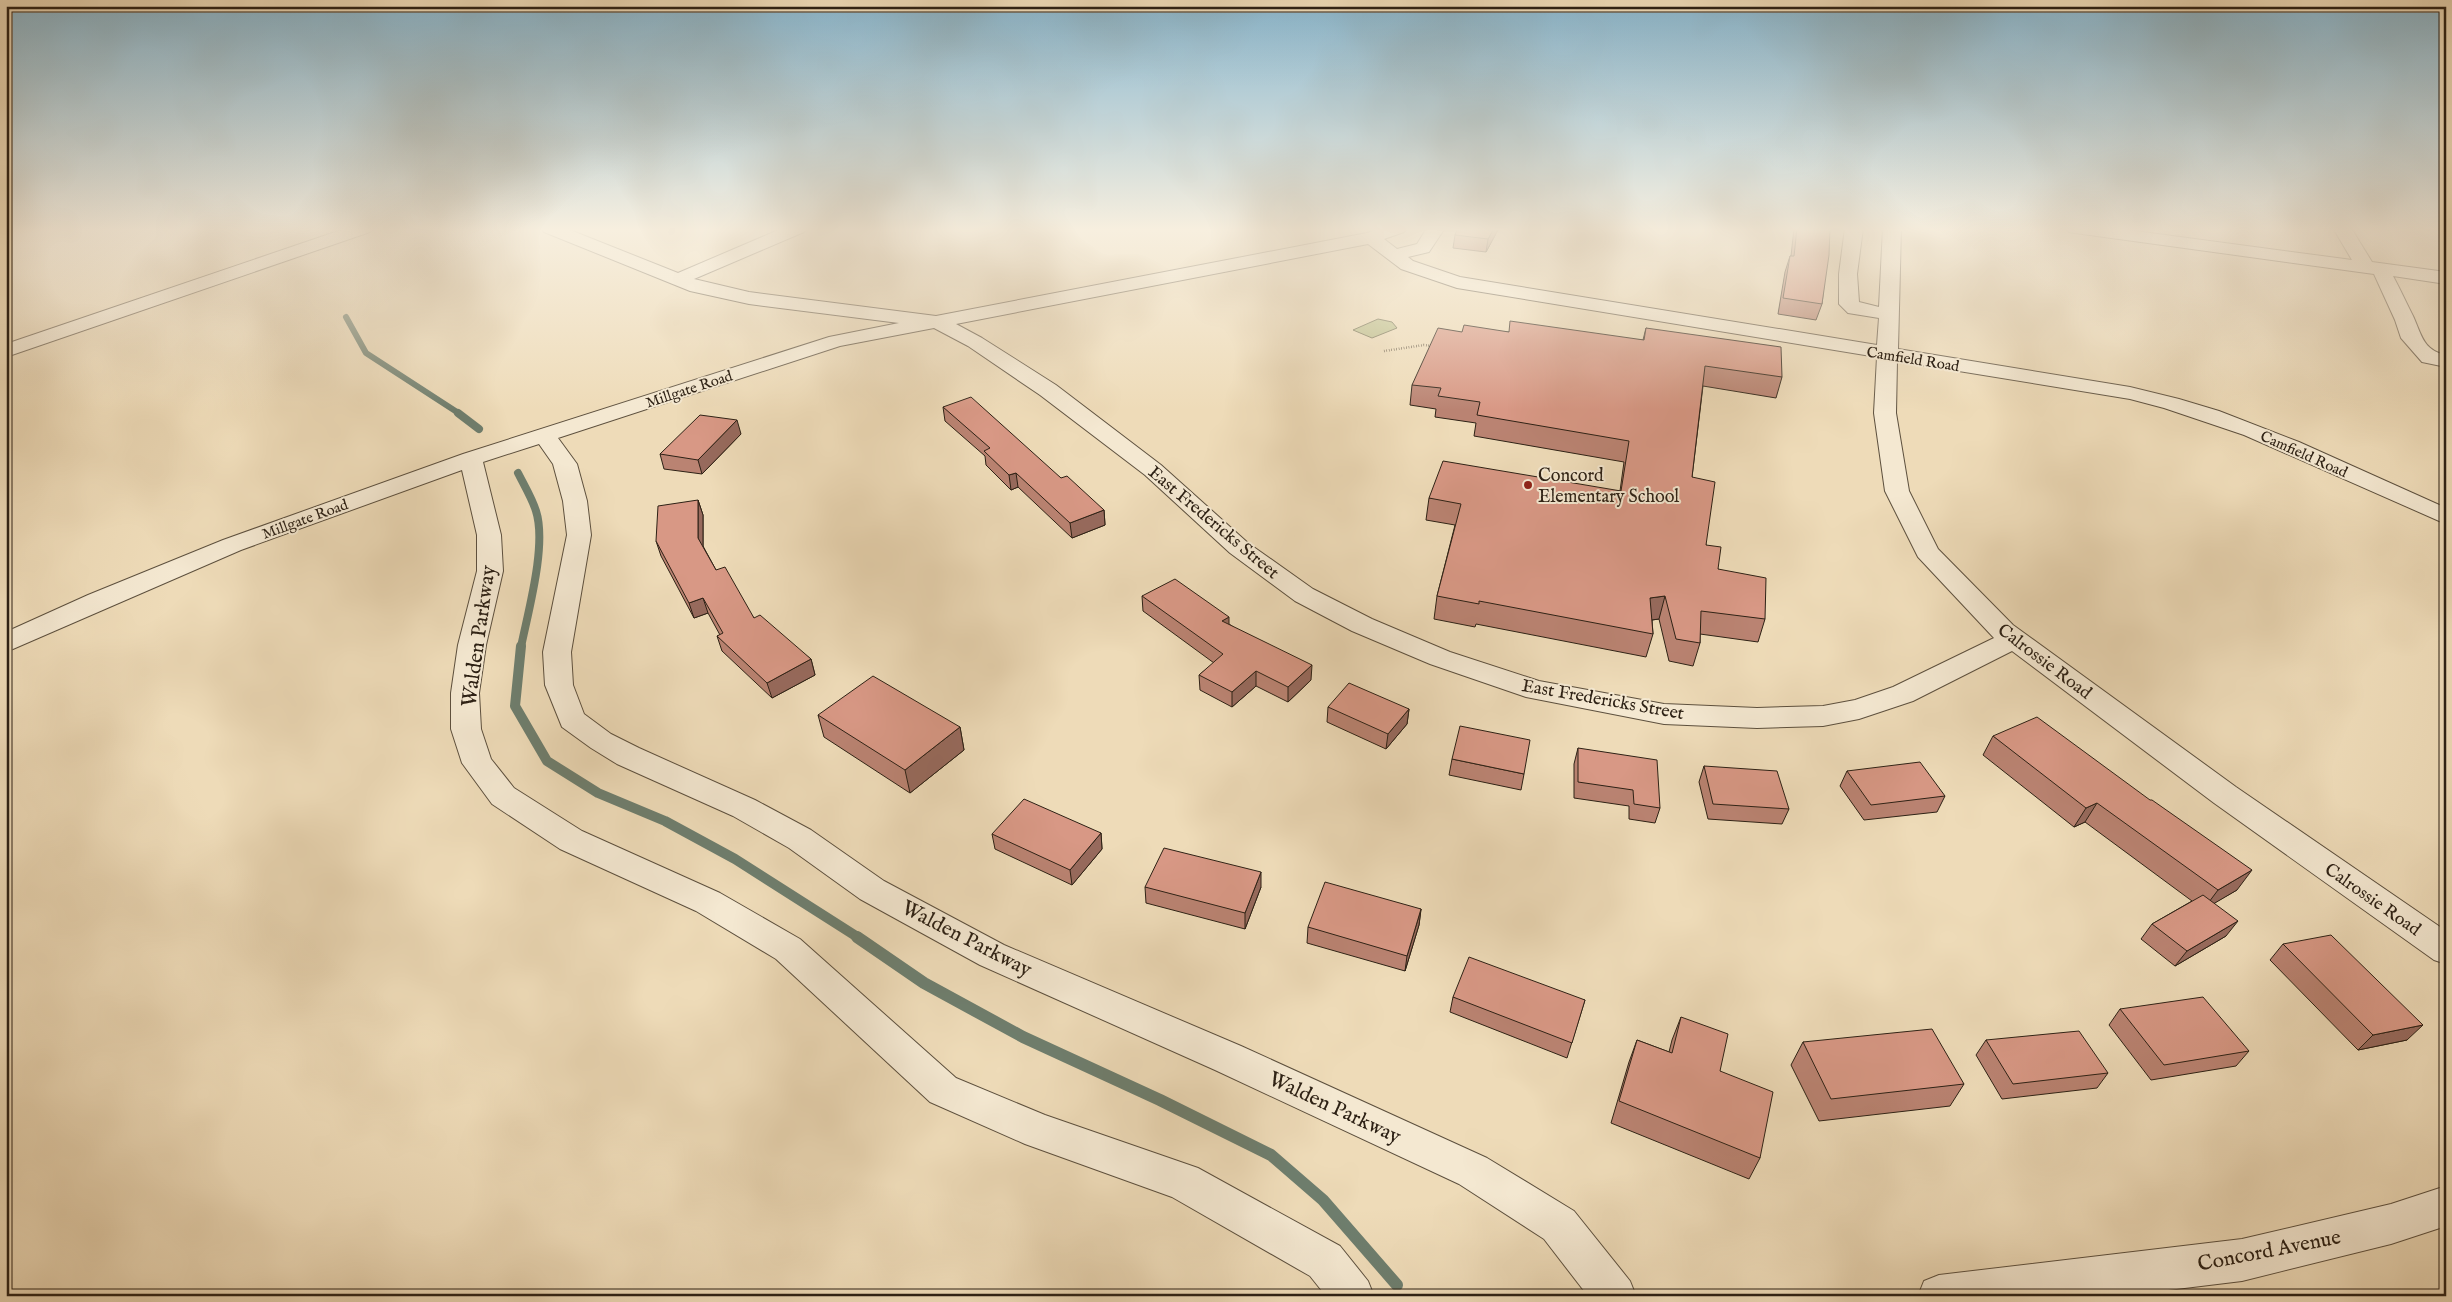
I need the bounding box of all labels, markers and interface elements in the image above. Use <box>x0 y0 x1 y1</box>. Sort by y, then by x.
street label: Camfield Road <box>1865 343 1962 376</box>
street label: Millgate Road <box>643 366 736 412</box>
street label: Camfield Road <box>2257 427 2351 483</box>
street label: East Fredericks Street <box>1143 462 1283 585</box>
place label: Concord Elementary School <box>1538 465 1679 509</box>
marker: Concord Elementary School <box>1522 479 1534 491</box>
street label: Millgate Road <box>260 495 352 544</box>
street label: Walden Parkway <box>456 563 503 709</box>
street label: Calrossie Road <box>1992 619 2096 705</box>
street label: East Fredericks Street <box>1520 675 1686 726</box>
street label: Calrossie Road <box>2320 859 2425 942</box>
street label: Walden Parkway <box>897 895 1037 984</box>
street label: Walden Parkway <box>1264 1066 1405 1151</box>
street label: Concord Avenue <box>2195 1224 2344 1279</box>

